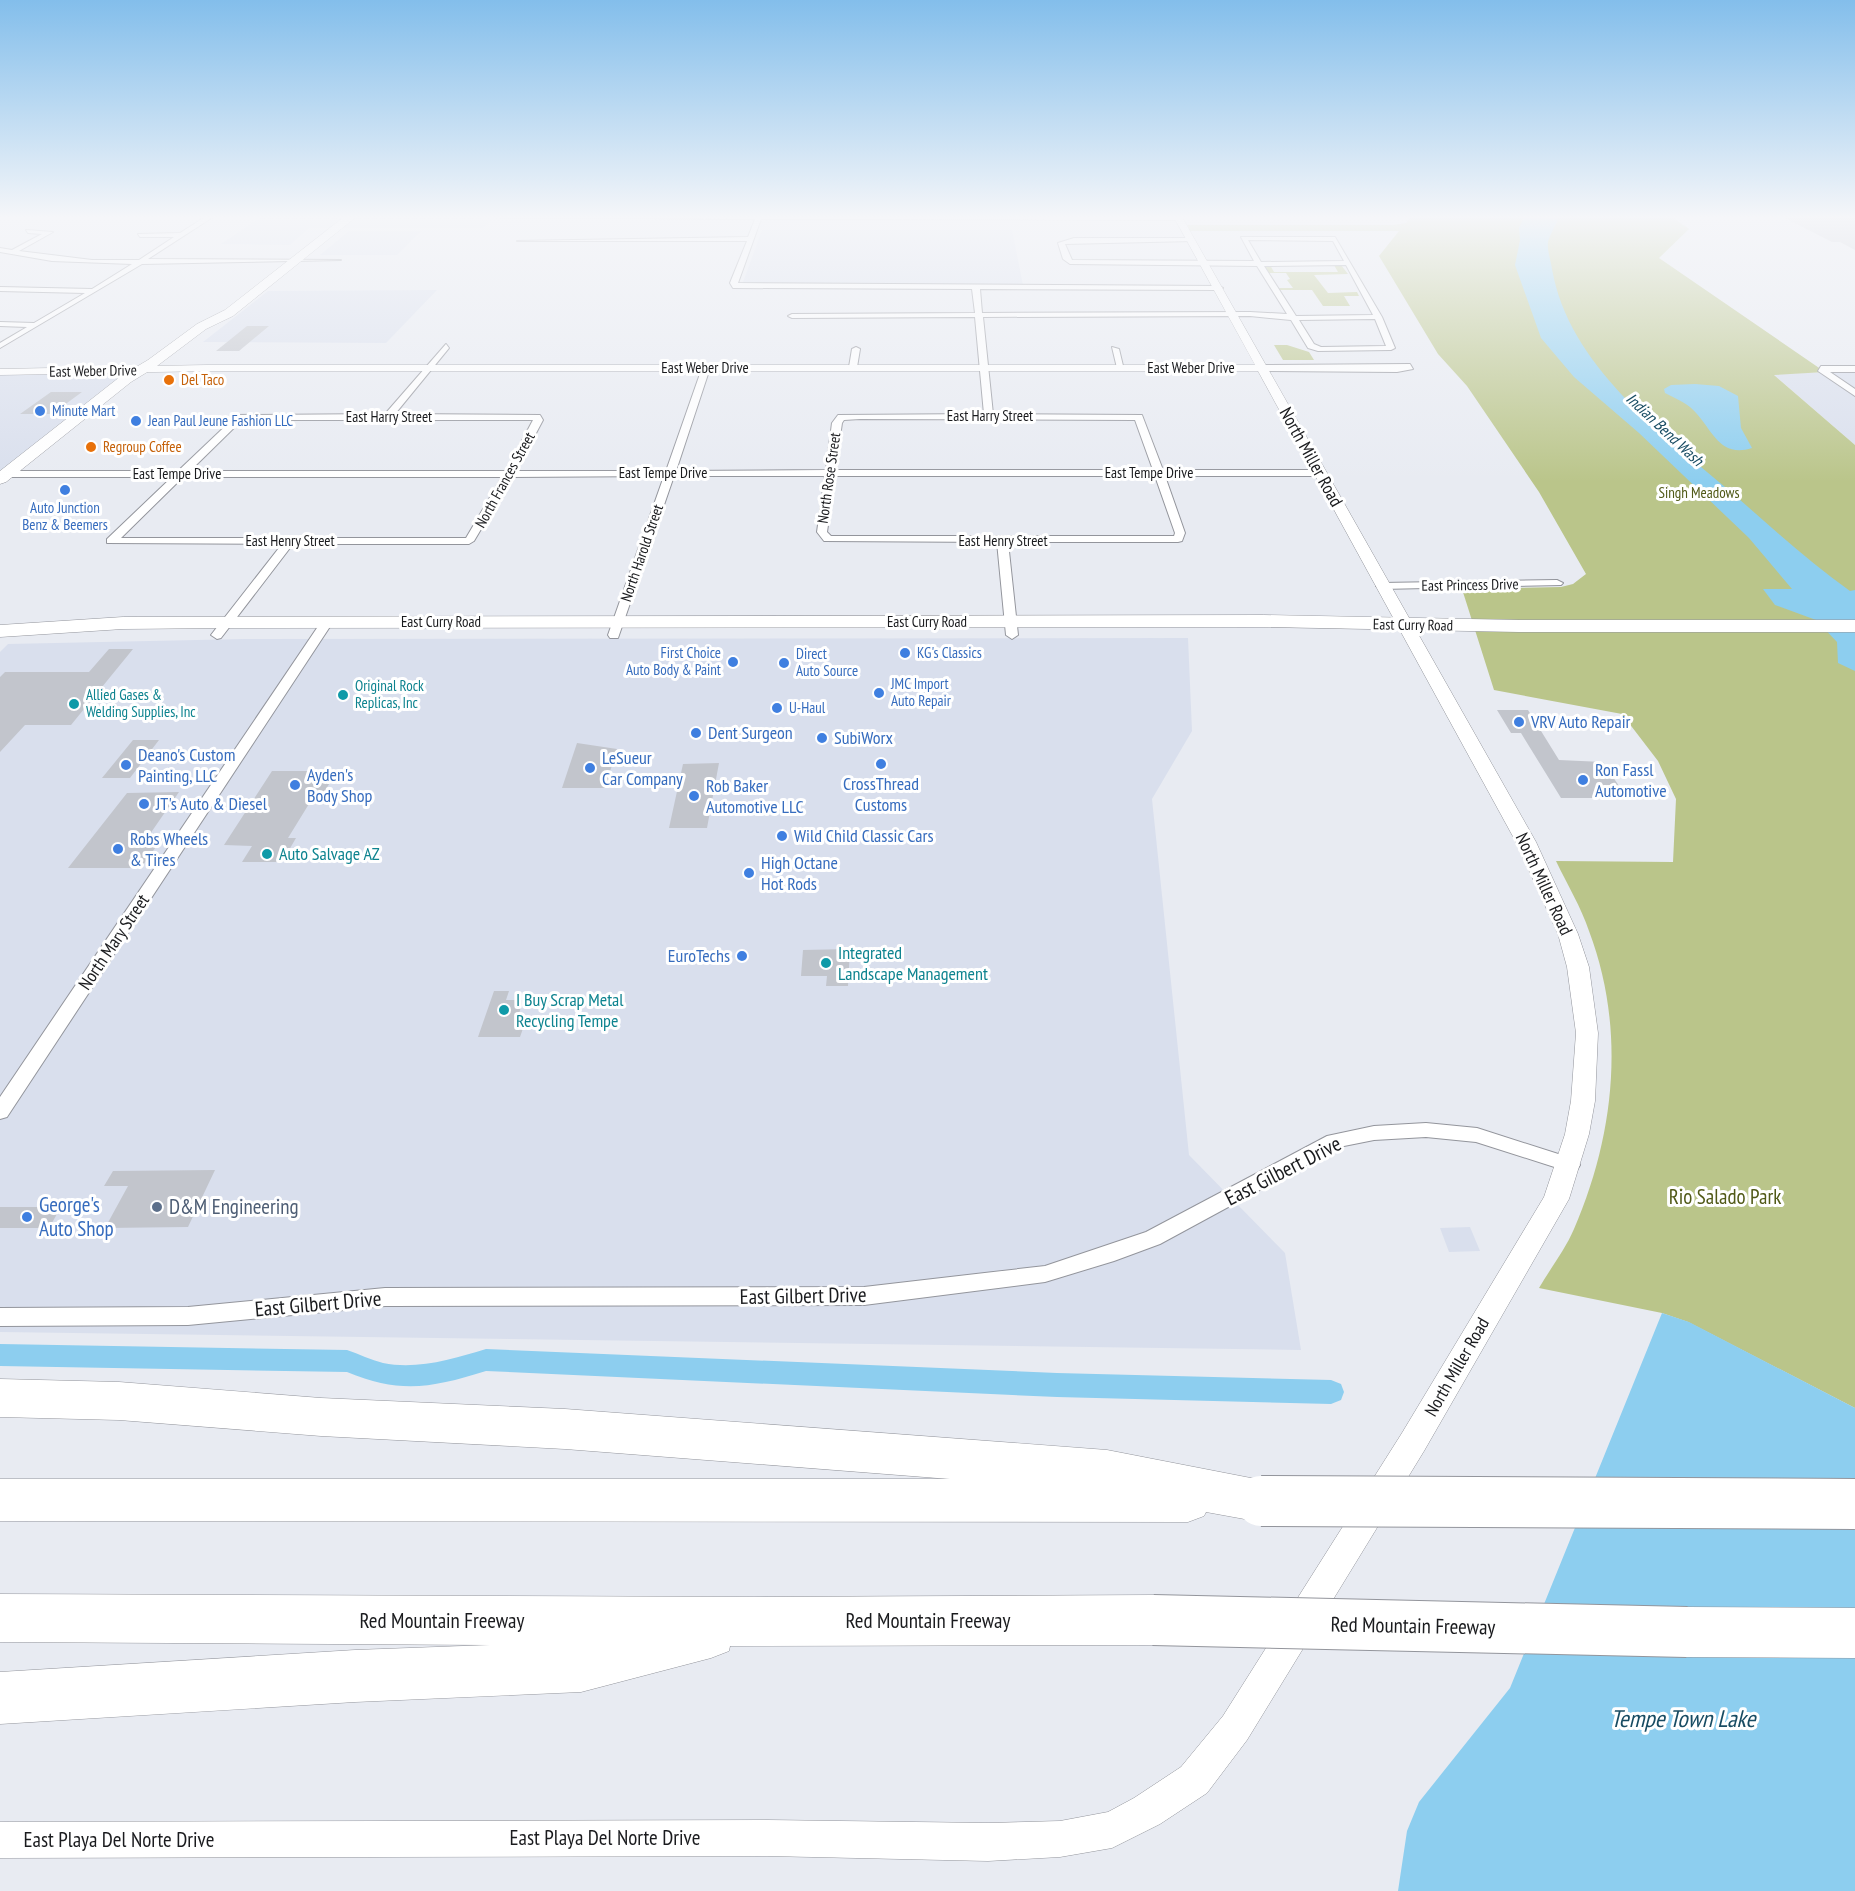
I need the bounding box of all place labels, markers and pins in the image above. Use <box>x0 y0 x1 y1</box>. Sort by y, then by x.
place label: Del Taco <box>181 370 224 389</box>
marker: Del Taco <box>162 373 176 387</box>
place label: Minute Mart <box>52 401 115 420</box>
marker: Minute Mart <box>33 404 47 418</box>
place label: Jean Paul Jeune Fashion LLC <box>147 411 293 430</box>
marker: Jean Paul Jeune Fashion LLC <box>129 414 143 428</box>
place label: Regroup Coffee <box>103 437 182 456</box>
marker: Regroup Coffee <box>84 440 98 454</box>
marker: Auto Junction Benz & Beemers <box>58 483 72 497</box>
place label: Auto Junction Benz & Beemers <box>22 498 108 534</box>
place label: First Choice Auto Body & Paint <box>626 643 721 679</box>
place label: KG's Classics <box>917 643 982 662</box>
place label: Direct Auto Source <box>796 644 858 680</box>
marker: KG's Classics <box>898 646 912 660</box>
marker: First Choice Auto Body & Paint <box>726 655 740 669</box>
marker: Direct Auto Source <box>777 656 791 670</box>
place label: JMC Import Auto Repair <box>890 674 952 710</box>
place label: Original Rock Replicas, Inc <box>355 676 424 712</box>
place label: Allied Gases & Welding Supplies, Inc <box>86 685 196 721</box>
marker: JMC Import Auto Repair <box>872 686 886 700</box>
marker: Original Rock Replicas, Inc <box>336 688 350 702</box>
marker: Allied Gases & Welding Supplies, Inc <box>67 697 81 711</box>
place label: U-Haul <box>789 698 826 717</box>
marker: U-Haul <box>770 701 784 715</box>
place label: VRV Auto Repair <box>1530 710 1631 733</box>
marker: VRV Auto Repair <box>1512 715 1526 729</box>
place label: Dent Surgeon <box>708 721 793 744</box>
marker: Dent Surgeon <box>689 726 703 740</box>
place label: SubiWorx <box>834 726 893 749</box>
marker: SubiWorx <box>815 731 829 745</box>
place label: Deano's Custom Painting, LLC <box>138 743 235 787</box>
place label: LeSueur Car Company <box>602 746 683 790</box>
marker: CrossThread Customs <box>874 757 888 771</box>
marker: Deano's Custom Painting, LLC <box>119 758 133 772</box>
place label: Ron Fassl Automotive <box>1595 758 1667 802</box>
marker: LeSueur Car Company <box>583 761 597 775</box>
place label: Ayden's Body Shop <box>307 763 373 807</box>
place label: CrossThread Customs <box>843 772 919 816</box>
marker: Ron Fassl Automotive <box>1576 773 1590 787</box>
place label: Rob Baker Automotive LLC <box>706 774 804 818</box>
marker: Ayden's Body Shop <box>288 778 302 792</box>
marker: Rob Baker Automotive LLC <box>687 789 701 803</box>
place label: JT's Auto & Diesel <box>155 792 268 815</box>
marker: JT's Auto & Diesel <box>137 797 151 811</box>
place label: Wild Child Classic Cars <box>794 824 934 847</box>
place label: Robs Wheels & Tires <box>130 827 208 871</box>
marker: Wild Child Classic Cars <box>775 829 789 843</box>
marker: Robs Wheels & Tires <box>111 842 125 856</box>
place label: Auto Salvage AZ <box>279 842 380 865</box>
marker: Auto Salvage AZ <box>260 847 274 861</box>
place label: High Octane Hot Rods <box>761 851 838 895</box>
marker: High Octane Hot Rods <box>742 866 756 880</box>
place label: Integrated Landscape Management <box>838 941 988 985</box>
place label: EuroTechs <box>668 944 730 967</box>
marker: EuroTechs <box>735 949 749 963</box>
marker: Integrated Landscape Management <box>819 956 833 970</box>
place label: I Buy Scrap Metal Recycling Tempe <box>516 988 624 1032</box>
marker: I Buy Scrap Metal Recycling Tempe <box>497 1003 511 1017</box>
place label: George's Auto Shop <box>39 1191 114 1242</box>
place label: D&M Engineering <box>169 1193 299 1220</box>
marker: D&M Engineering <box>150 1200 164 1214</box>
marker: George's Auto Shop <box>20 1210 34 1224</box>

